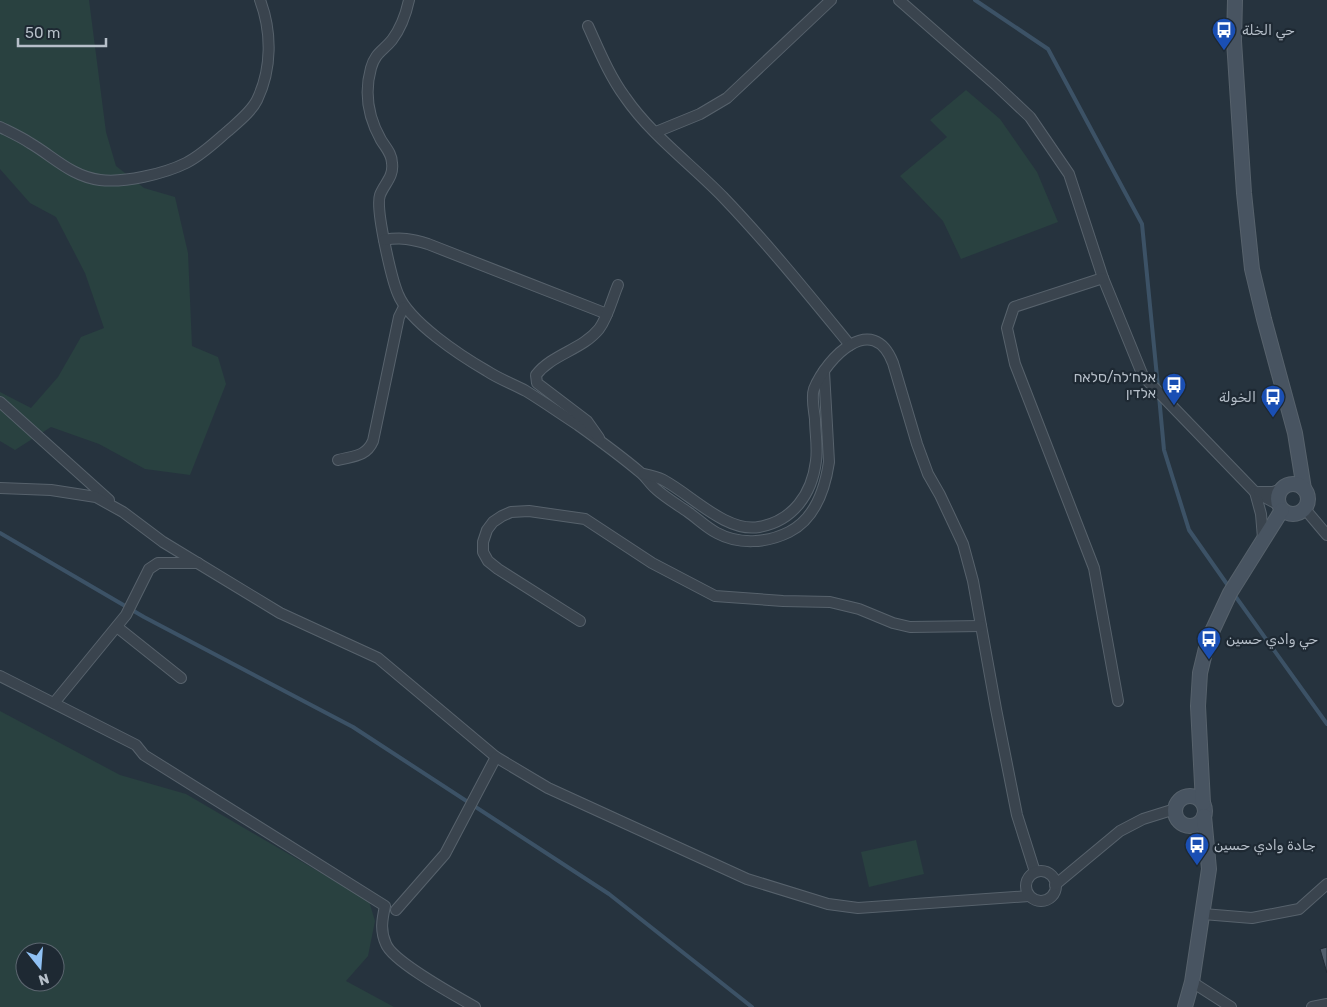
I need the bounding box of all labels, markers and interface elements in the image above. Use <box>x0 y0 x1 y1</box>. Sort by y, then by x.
scale bar <box>18 15 105 47</box>
bus stop icon: حي الخلة <box>1211 17 1237 51</box>
place label: حي الخلة <box>1242 22 1295 41</box>
text: 50 m <box>25 24 60 42</box>
place label: אלח׳לה/סלאח אלדין <box>1074 369 1156 402</box>
bus stop icon: אלח׳לה/סלאח אלדין <box>1161 372 1187 406</box>
bus stop icon: الخولة <box>1260 384 1286 418</box>
place label: الخولة <box>1219 389 1256 406</box>
bus stop icon: حي وادي حسين <box>1196 626 1222 660</box>
place label: حي وادي حسين <box>1226 631 1318 650</box>
bus stop icon: جادة وادي حسين <box>1184 832 1210 866</box>
place label: جادة وادي حسين <box>1214 837 1316 855</box>
north arrow <box>15 942 65 992</box>
text: N <box>36 969 51 989</box>

